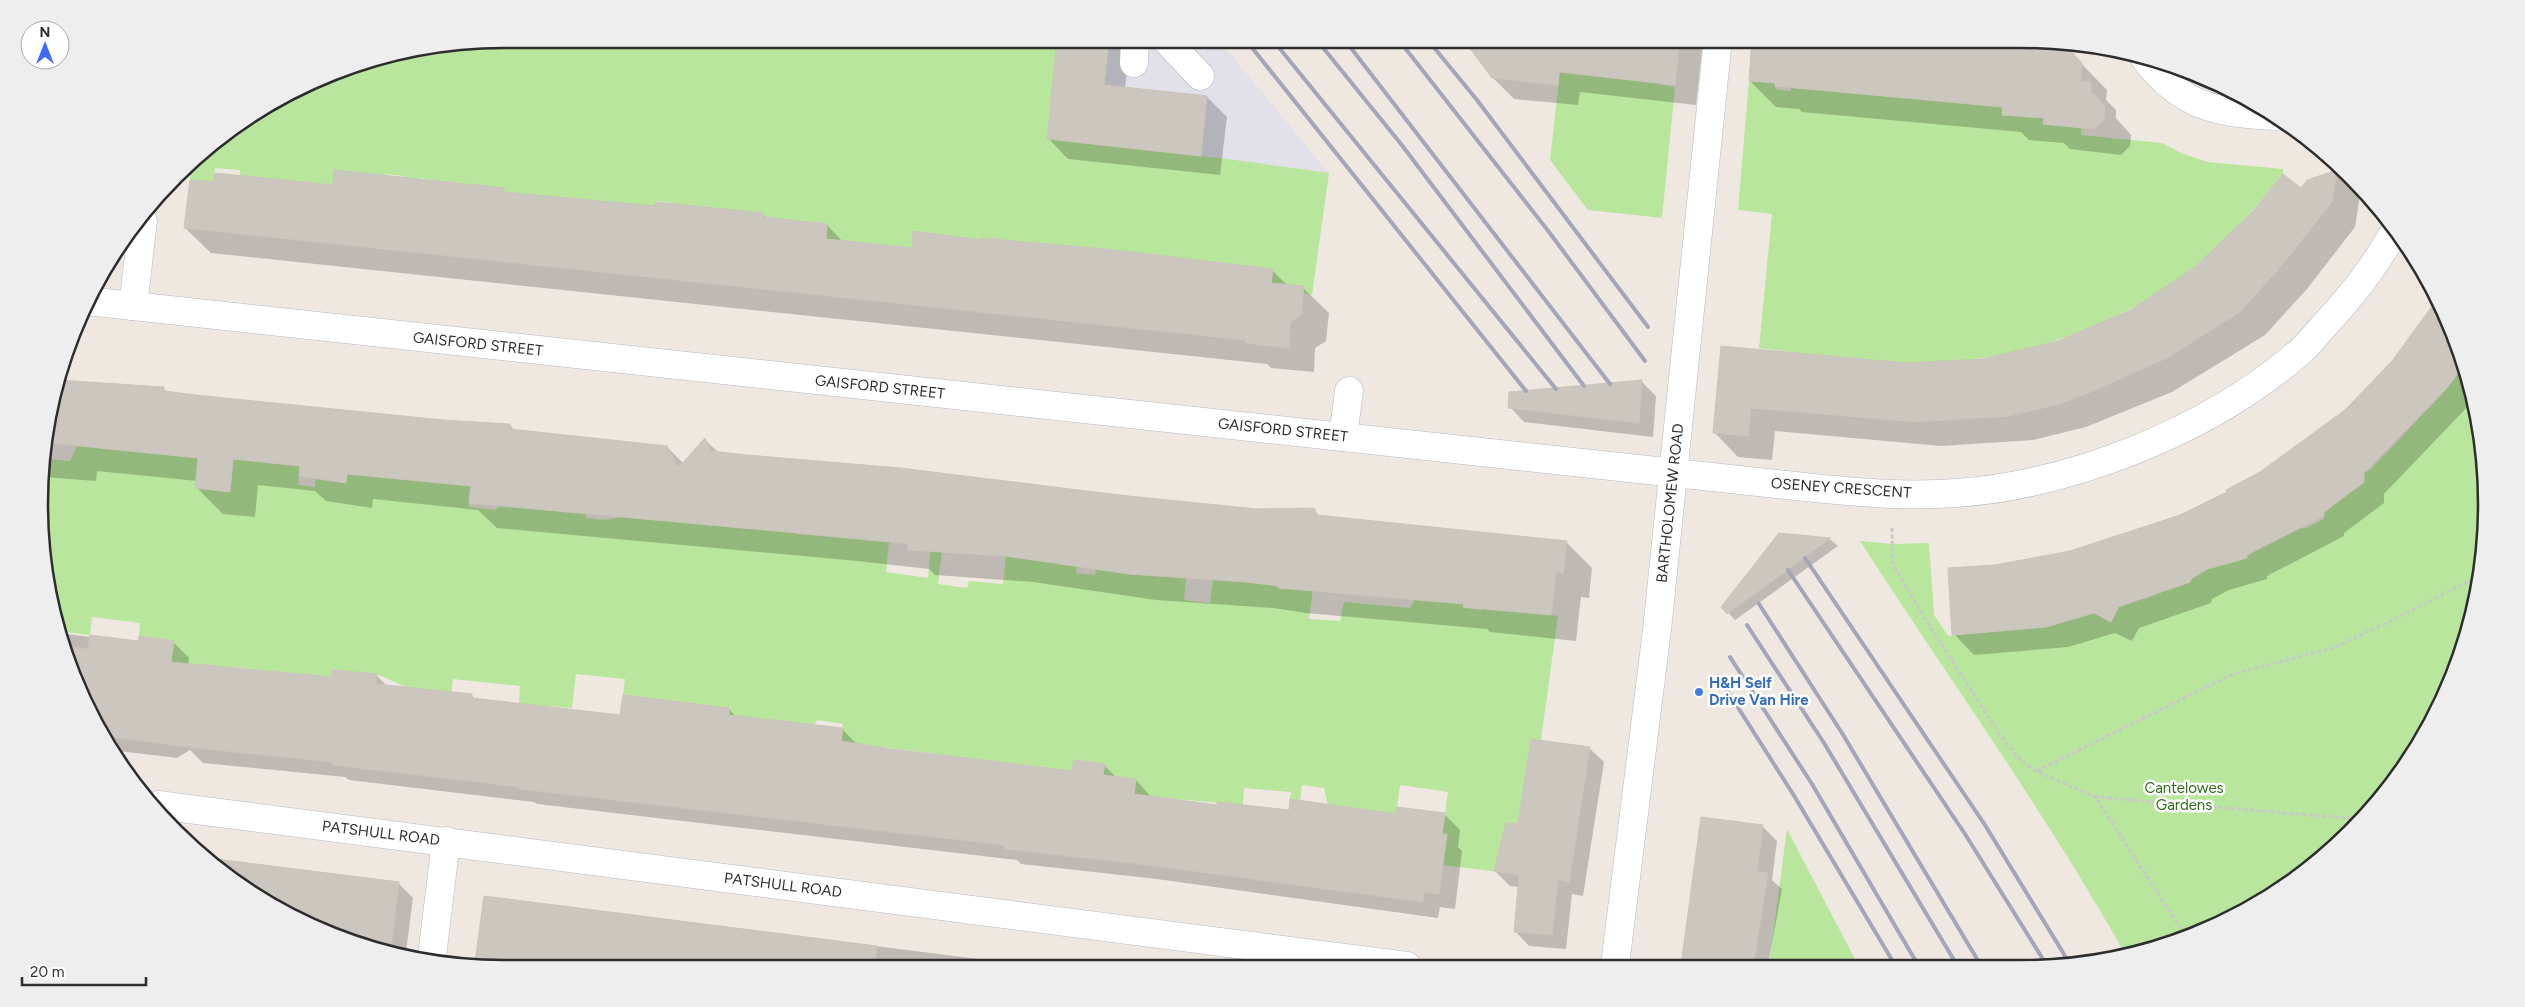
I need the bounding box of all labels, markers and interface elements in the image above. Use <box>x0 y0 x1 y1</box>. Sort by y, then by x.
north arrow <box>20 20 70 70</box>
text: N <box>40 24 50 41</box>
street label: GAISFORD STREET <box>412 328 545 360</box>
street label: GAISFORD STREET <box>814 371 947 403</box>
street label: GAISFORD STREET <box>1217 414 1350 446</box>
street label: BARTHOLOMEW ROAD <box>1653 422 1687 584</box>
street label: OSENEY CRESCENT <box>1770 474 1913 502</box>
place label: H&H Self Drive Van Hire <box>1709 674 1809 709</box>
marker: H&H Self Drive Van Hire <box>1693 686 1705 698</box>
park label: Cantelowes Gardens <box>2144 779 2224 814</box>
street label: PATSHULL ROAD <box>321 817 441 849</box>
street label: PATSHULL ROAD <box>723 869 843 901</box>
scale bar <box>22 954 146 986</box>
text: 20 m <box>30 963 64 981</box>

